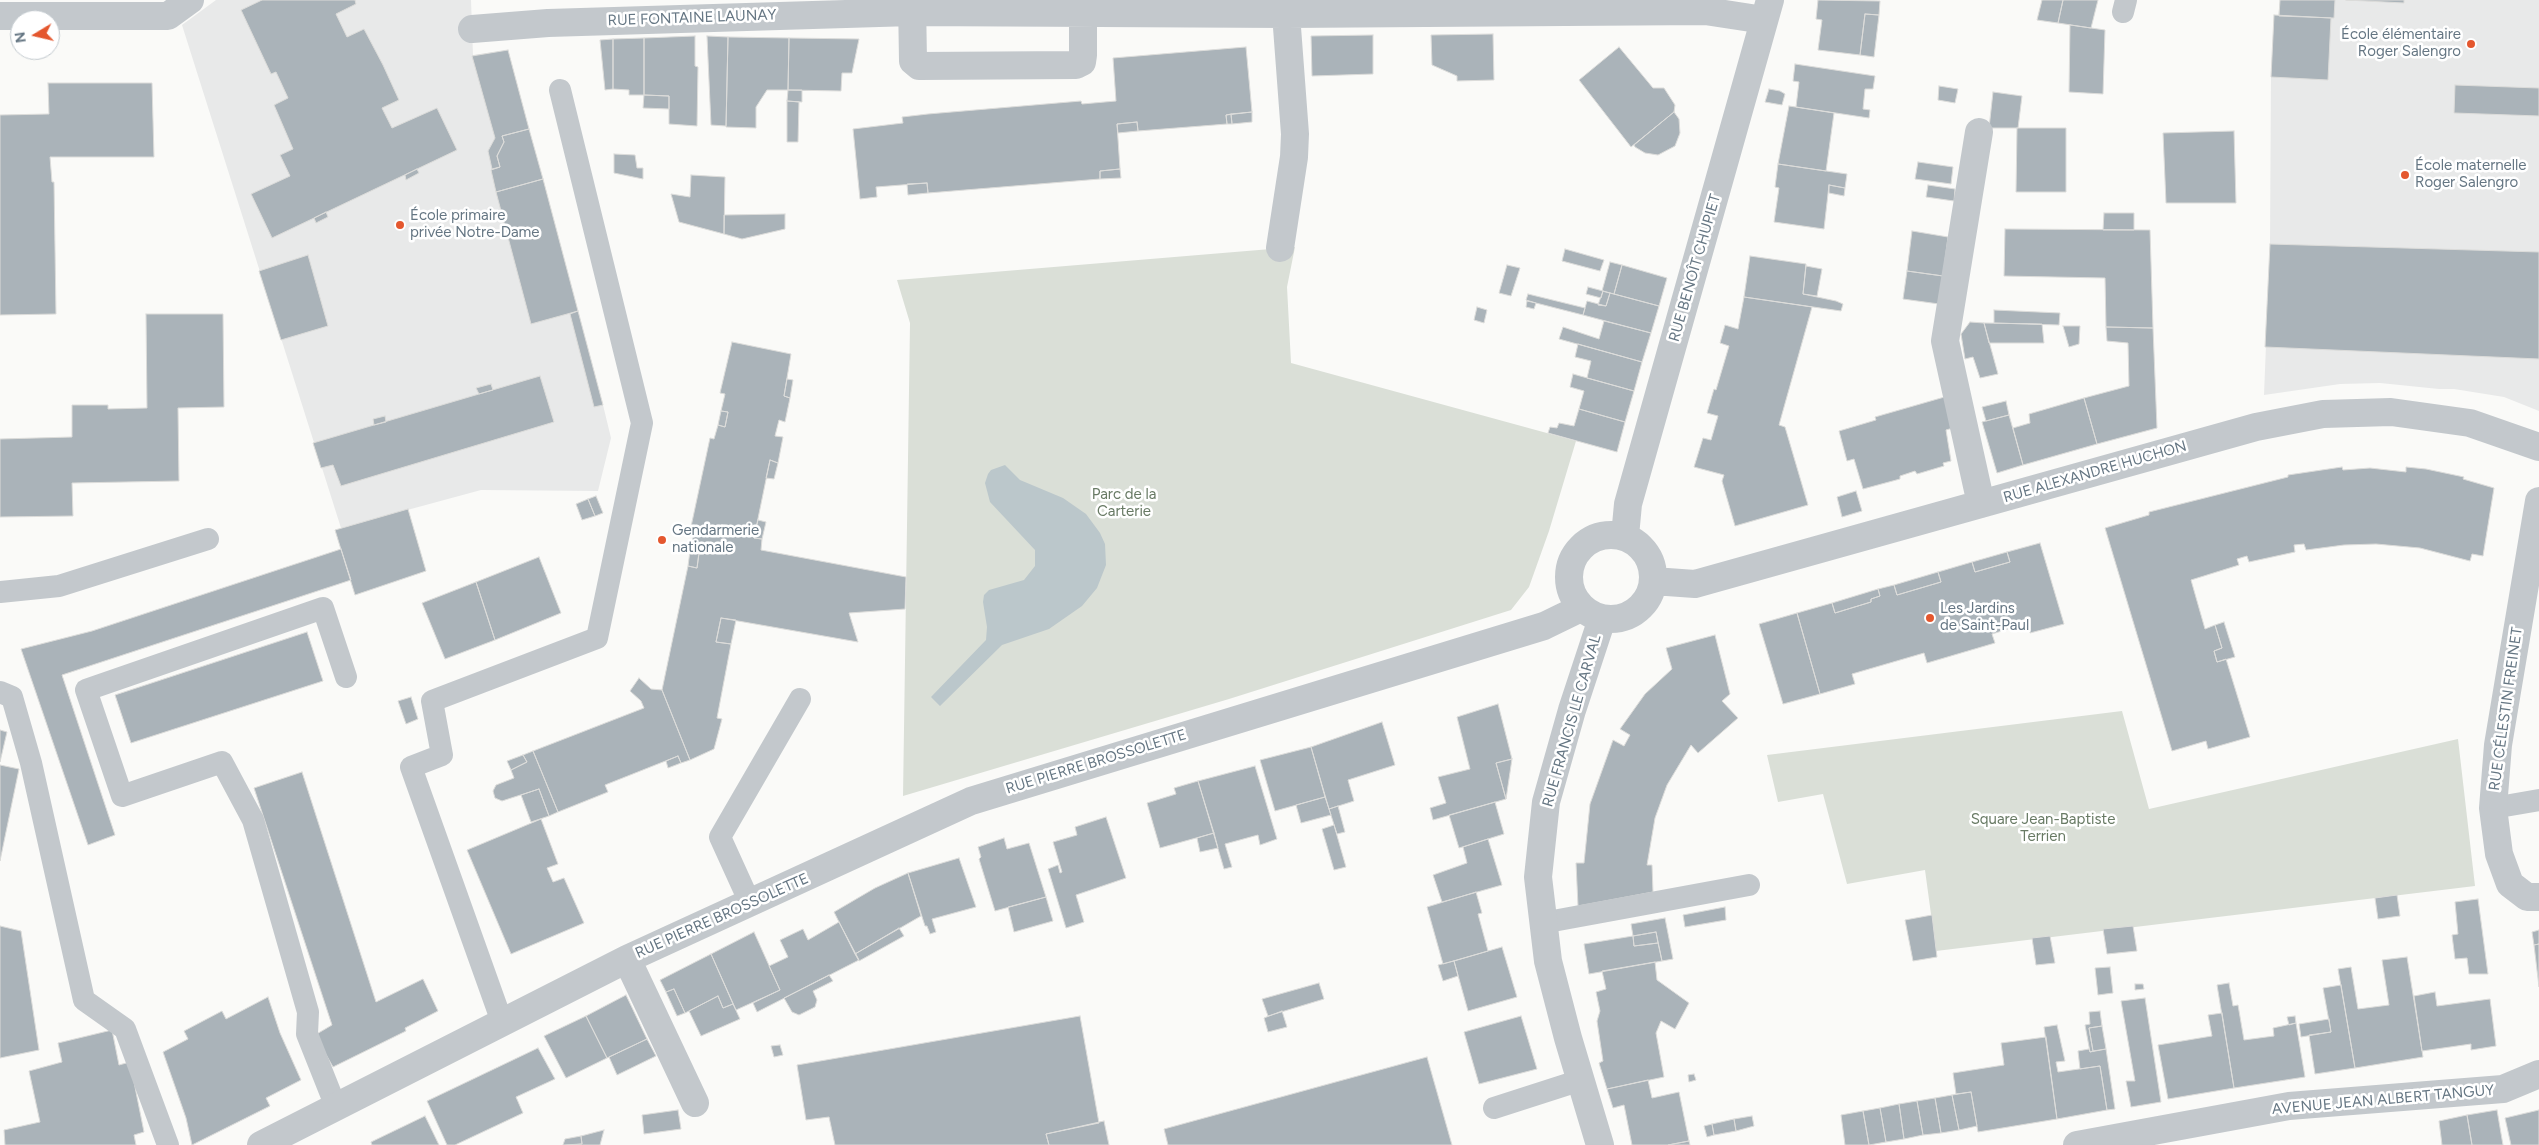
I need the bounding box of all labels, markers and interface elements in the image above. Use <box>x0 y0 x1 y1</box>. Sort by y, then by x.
street label: RUE FONTAINE LAUNAY <box>607 6 777 30</box>
north arrow <box>10 10 60 60</box>
place label: École élémentaire Roger Salengro <box>2341 26 2461 61</box>
text: N <box>11 31 30 44</box>
marker: École élémentaire Roger Salengro <box>2465 38 2477 50</box>
place label: École maternelle Roger Salengro <box>2415 157 2527 192</box>
marker: École maternelle Roger Salengro <box>2399 169 2411 181</box>
street label: RUE BENOÎT CHUPIET <box>1665 192 1725 344</box>
place label: École primaire privée Notre-Dame <box>410 207 540 242</box>
marker: École primaire privée Notre-Dame <box>394 219 406 231</box>
street label: RUE ALEXANDRE HUCHON <box>2001 437 2189 507</box>
park label: Parc de la Carterie <box>1092 486 1156 521</box>
place label: Gendarmerie nationale <box>672 522 759 557</box>
marker: Gendarmerie nationale <box>656 534 668 546</box>
place label: Les Jardins de Saint-Paul <box>1940 600 2029 635</box>
marker: Les Jardins de Saint-Paul <box>1924 612 1936 624</box>
street label: RUE CÉLESTIN FREINET <box>2486 626 2526 792</box>
street label: RUE FRANCIS LE CARVAL <box>1539 633 1605 809</box>
street label: RUE PIERRE BROSSOLETTE <box>1003 726 1189 798</box>
park label: Square Jean-Baptiste Terrien <box>1971 811 2115 846</box>
street label: RUE PIERRE BROSSOLETTE <box>632 870 812 962</box>
street label: AVENUE JEAN ALBERT TANGUY <box>2271 1081 2495 1119</box>

